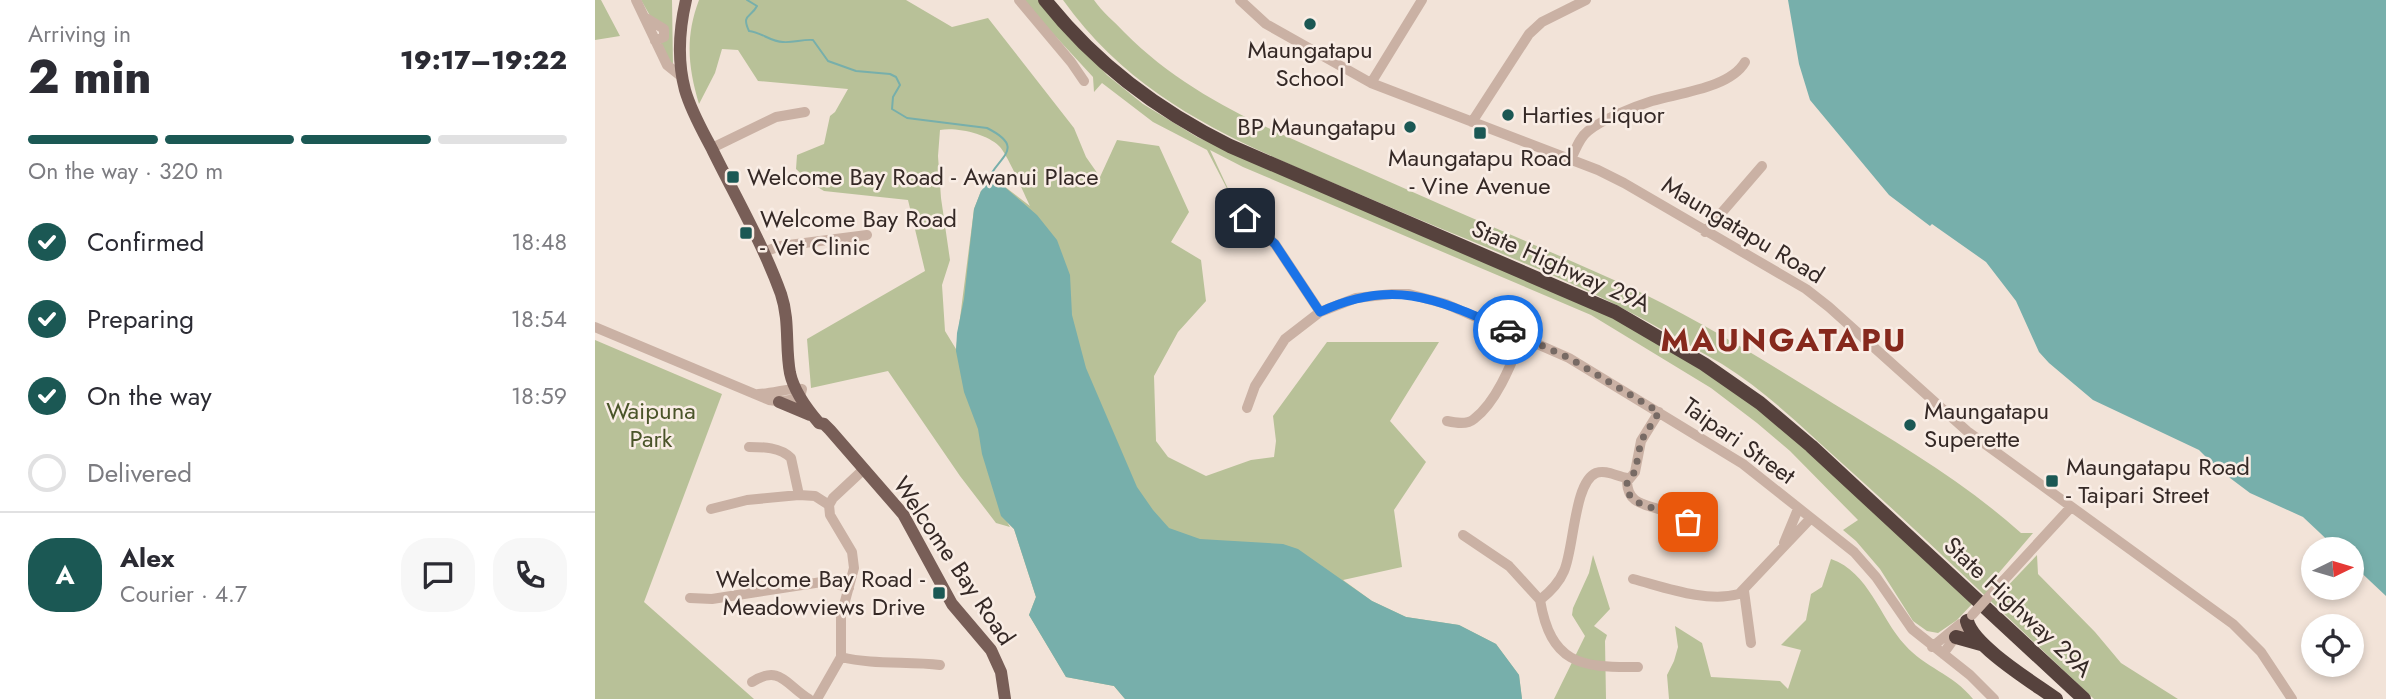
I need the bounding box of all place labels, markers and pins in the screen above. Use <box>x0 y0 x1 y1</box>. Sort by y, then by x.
marker: Maungatapu School <box>1302 16 1318 32</box>
place label: Maungatapu School <box>1248 32 1373 95</box>
place label: Harties Liquor <box>1522 97 1666 132</box>
marker: Harties Liquor <box>1500 107 1516 123</box>
place label: BP Maungatapu <box>1237 109 1396 144</box>
marker: BP Maungatapu <box>1402 119 1418 135</box>
marker: Maungatapu Road - Vine Avenue <box>1472 125 1488 141</box>
place label: Maungatapu Road - Vine Avenue <box>1388 140 1572 203</box>
place label: Welcome Bay Road - Awanui Place <box>747 159 1099 194</box>
marker: Welcome Bay Road - Awanui Place <box>725 169 741 185</box>
pin <box>1215 188 1275 248</box>
place label: Welcome Bay Road - Vet Clinic <box>760 201 957 264</box>
marker: Welcome Bay Road - Vet Clinic <box>738 225 754 241</box>
place label: Maungatapu Superette <box>1924 393 2049 456</box>
marker: Maungatapu Superette <box>1902 417 1918 433</box>
place label: Maungatapu Road - Taipari Street <box>2066 449 2250 512</box>
marker: Maungatapu Road - Taipari Street <box>2044 473 2060 489</box>
pin <box>1658 492 1718 552</box>
place label: Welcome Bay Road - Meadowviews Drive <box>716 561 925 624</box>
marker: Welcome Bay Road - Meadowviews Drive <box>931 585 947 601</box>

